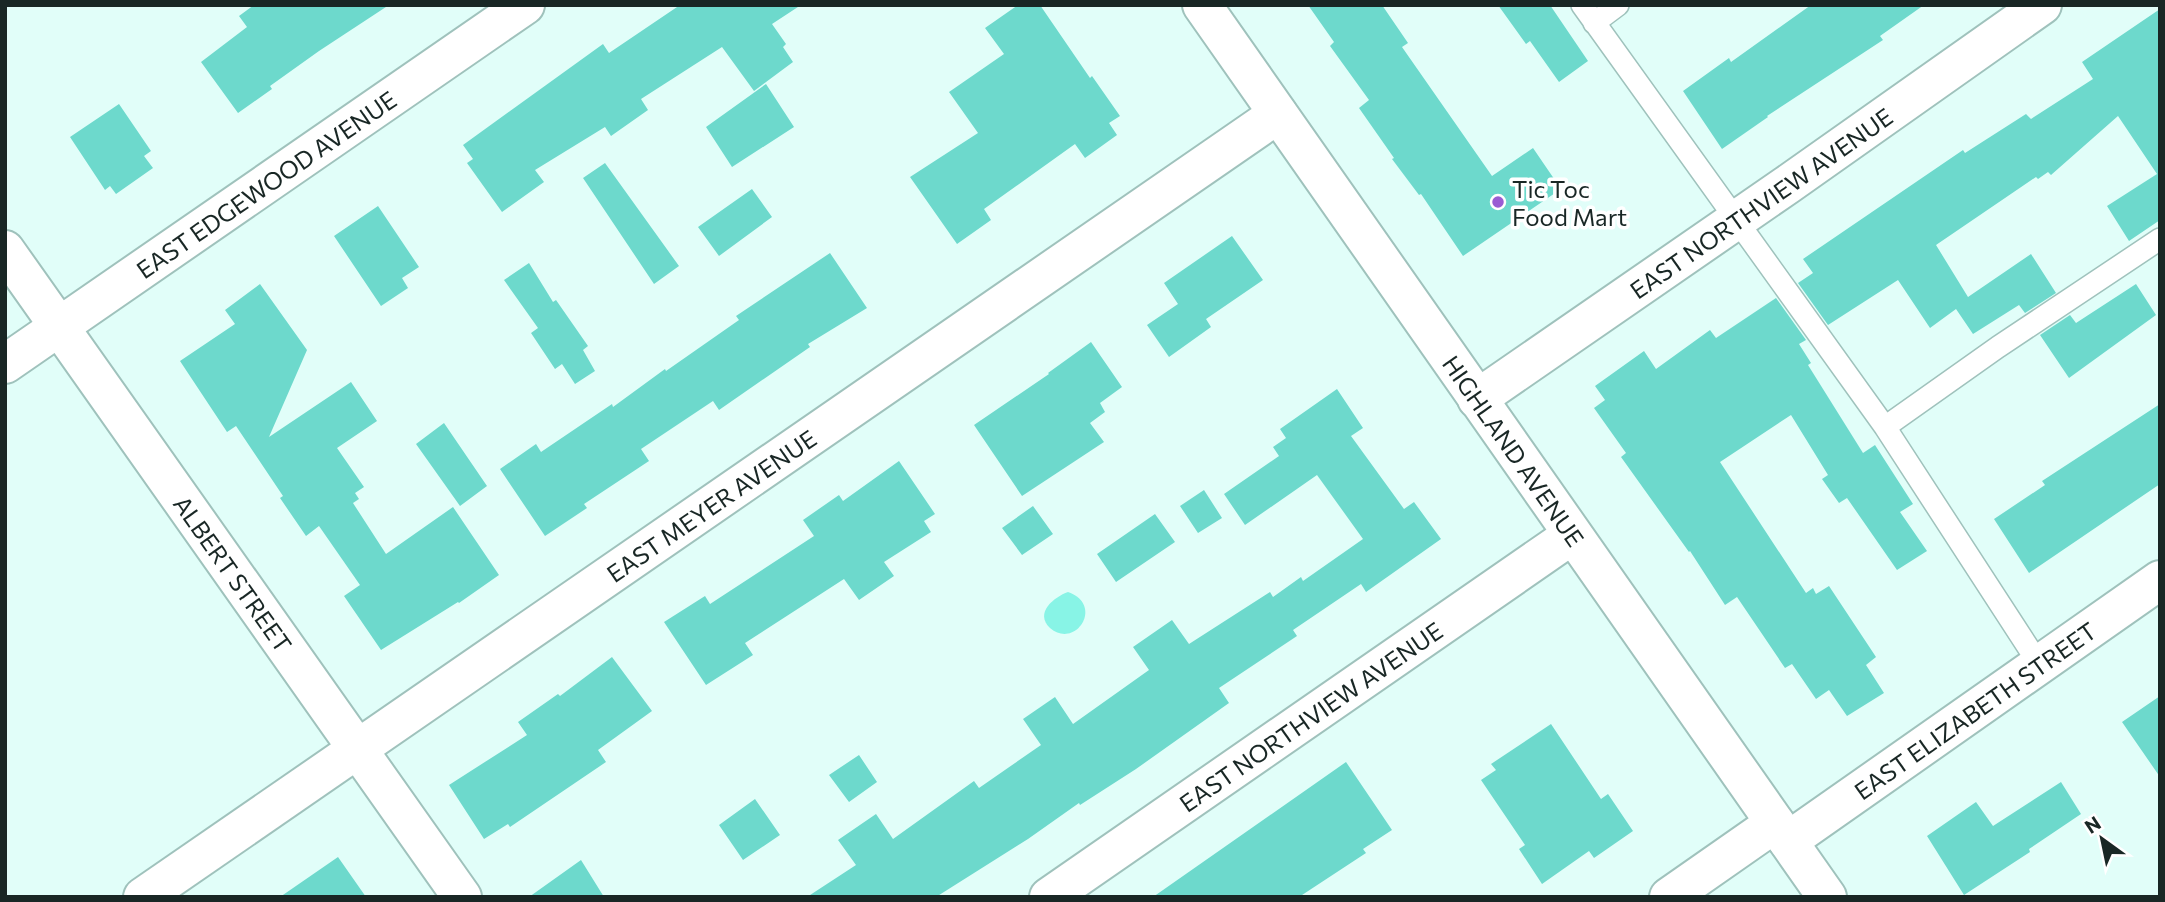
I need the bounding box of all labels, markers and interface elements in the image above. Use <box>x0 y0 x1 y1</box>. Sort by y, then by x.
street label: EAST EDGEWOOD AVENUE <box>130 84 401 284</box>
street label: EAST NORTHVIEW AVENUE <box>1624 101 1897 304</box>
place label: Tic Toc Food Mart <box>1512 174 1627 231</box>
marker: Tic Toc Food Mart <box>1490 194 1506 210</box>
street label: HIGHLAND AVENUE <box>1437 349 1591 552</box>
street label: EAST MEYER AVENUE <box>601 423 821 588</box>
street label: ALBERT STREET <box>168 490 299 657</box>
street label: EAST NORTHVIEW AVENUE <box>1173 615 1448 817</box>
street label: EAST ELIZABETH STREET <box>1848 615 2101 805</box>
north arrow <box>2067 804 2137 874</box>
text: N <box>2080 811 2105 838</box>

